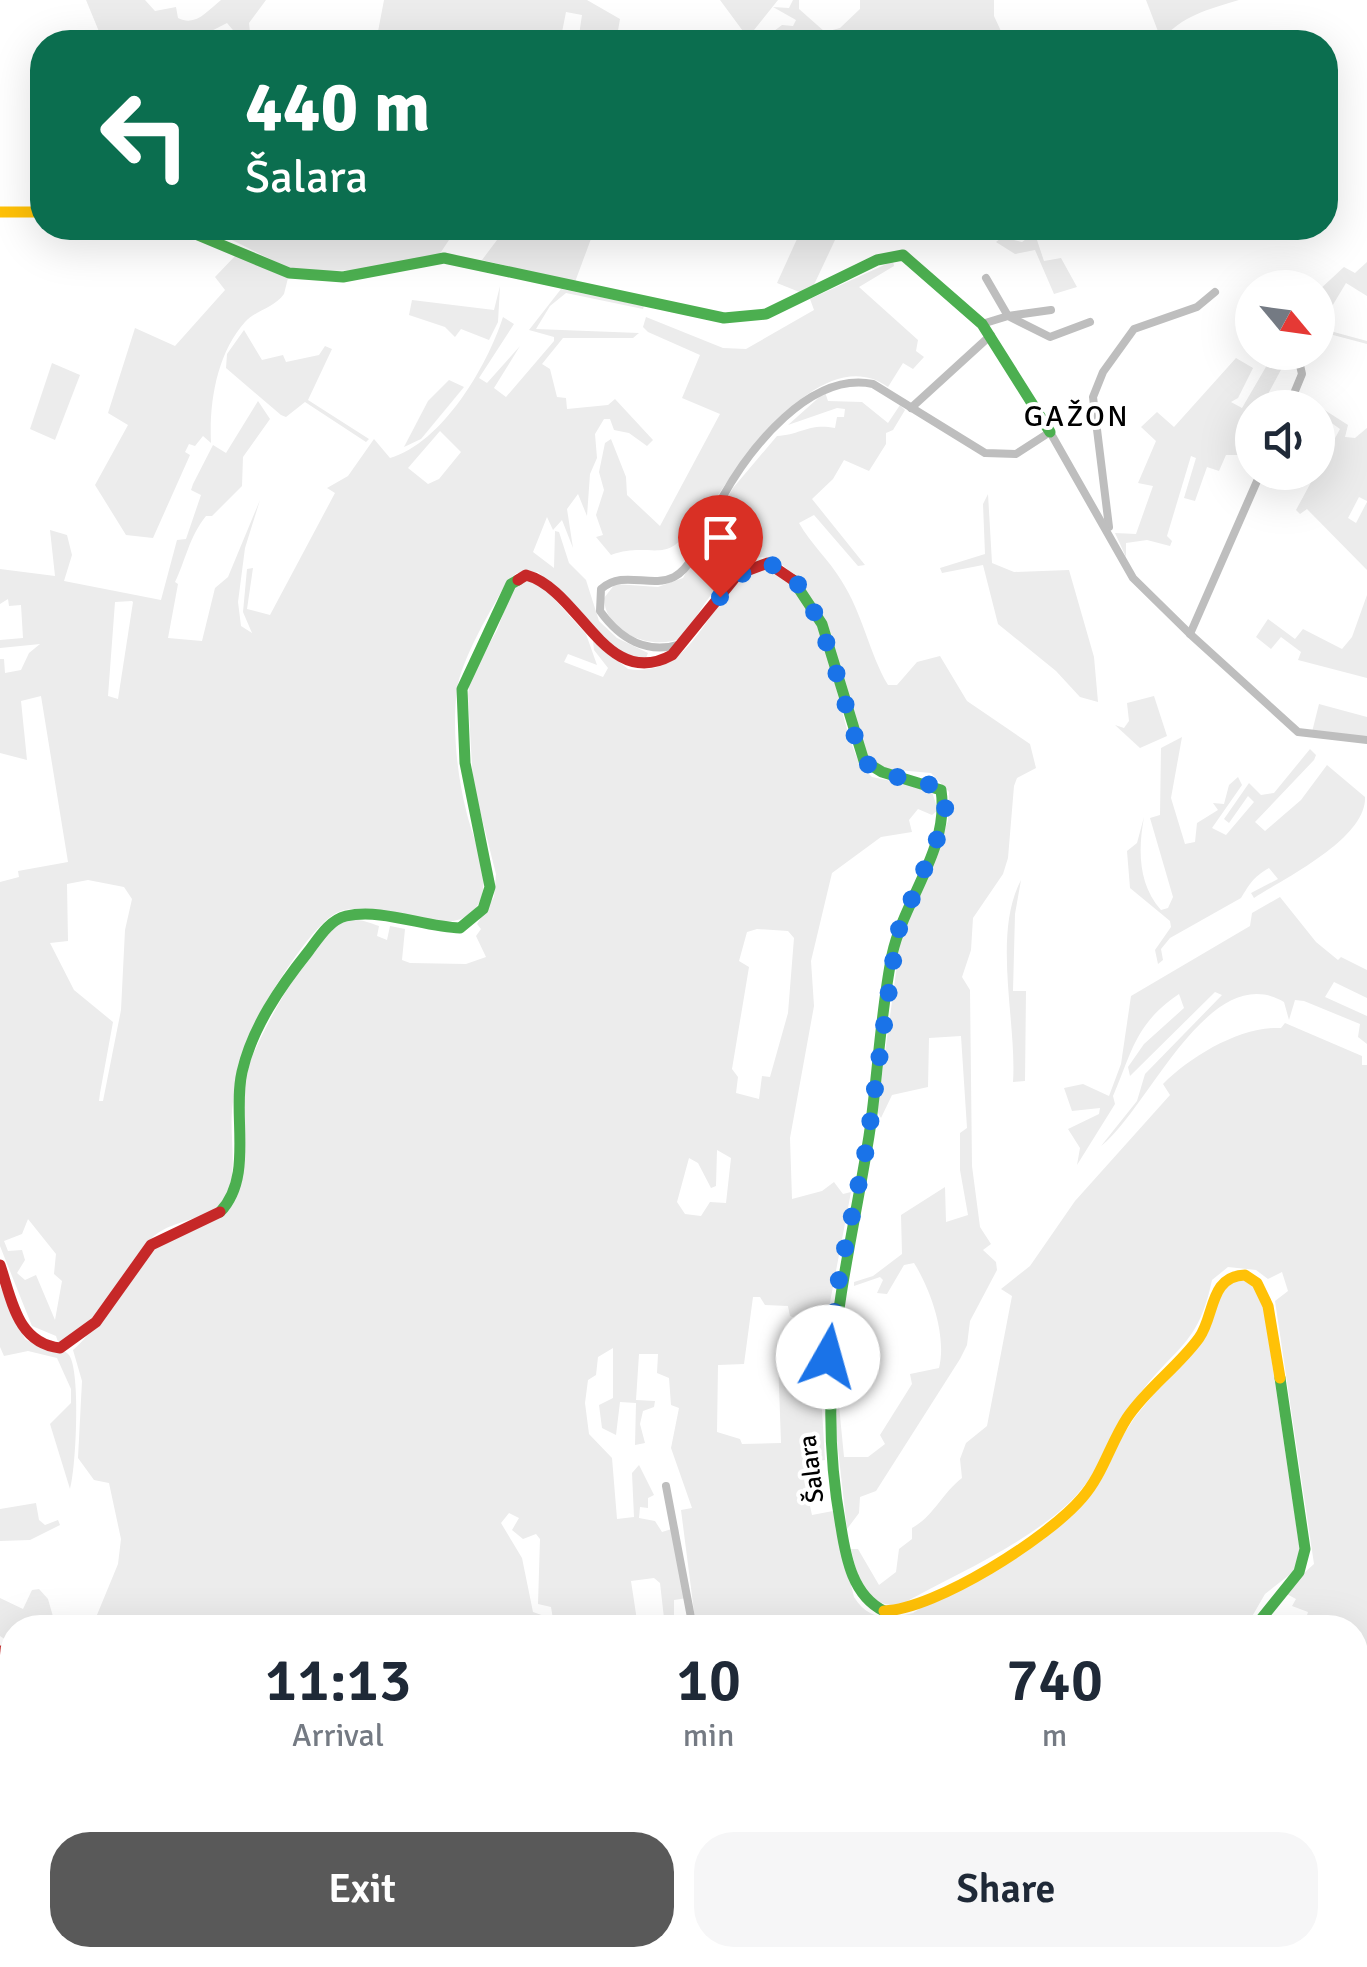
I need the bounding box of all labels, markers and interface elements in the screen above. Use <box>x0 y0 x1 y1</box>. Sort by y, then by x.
text: 440 m <box>245 64 430 150</box>
icon: left <box>80 70 210 200</box>
text: Šalara <box>245 150 368 205</box>
north arrow <box>1235 270 1335 370</box>
map controls <box>1235 270 1335 490</box>
button: sound <box>1235 390 1335 490</box>
district label: GAŽON <box>1024 398 1130 435</box>
pin <box>678 495 763 598</box>
icon: arrive <box>693 510 748 565</box>
position arrow <box>776 1305 880 1409</box>
street label: Šalara <box>791 1433 831 1505</box>
text: 11:13 <box>265 1644 411 1718</box>
text: 10 <box>676 1644 741 1718</box>
text: 740 <box>1006 1644 1103 1718</box>
text: Arrival <box>292 1716 384 1755</box>
text: min <box>683 1716 734 1755</box>
text: m <box>1042 1716 1067 1755</box>
button: Exit <box>50 1832 674 1947</box>
button: Share <box>694 1832 1318 1947</box>

